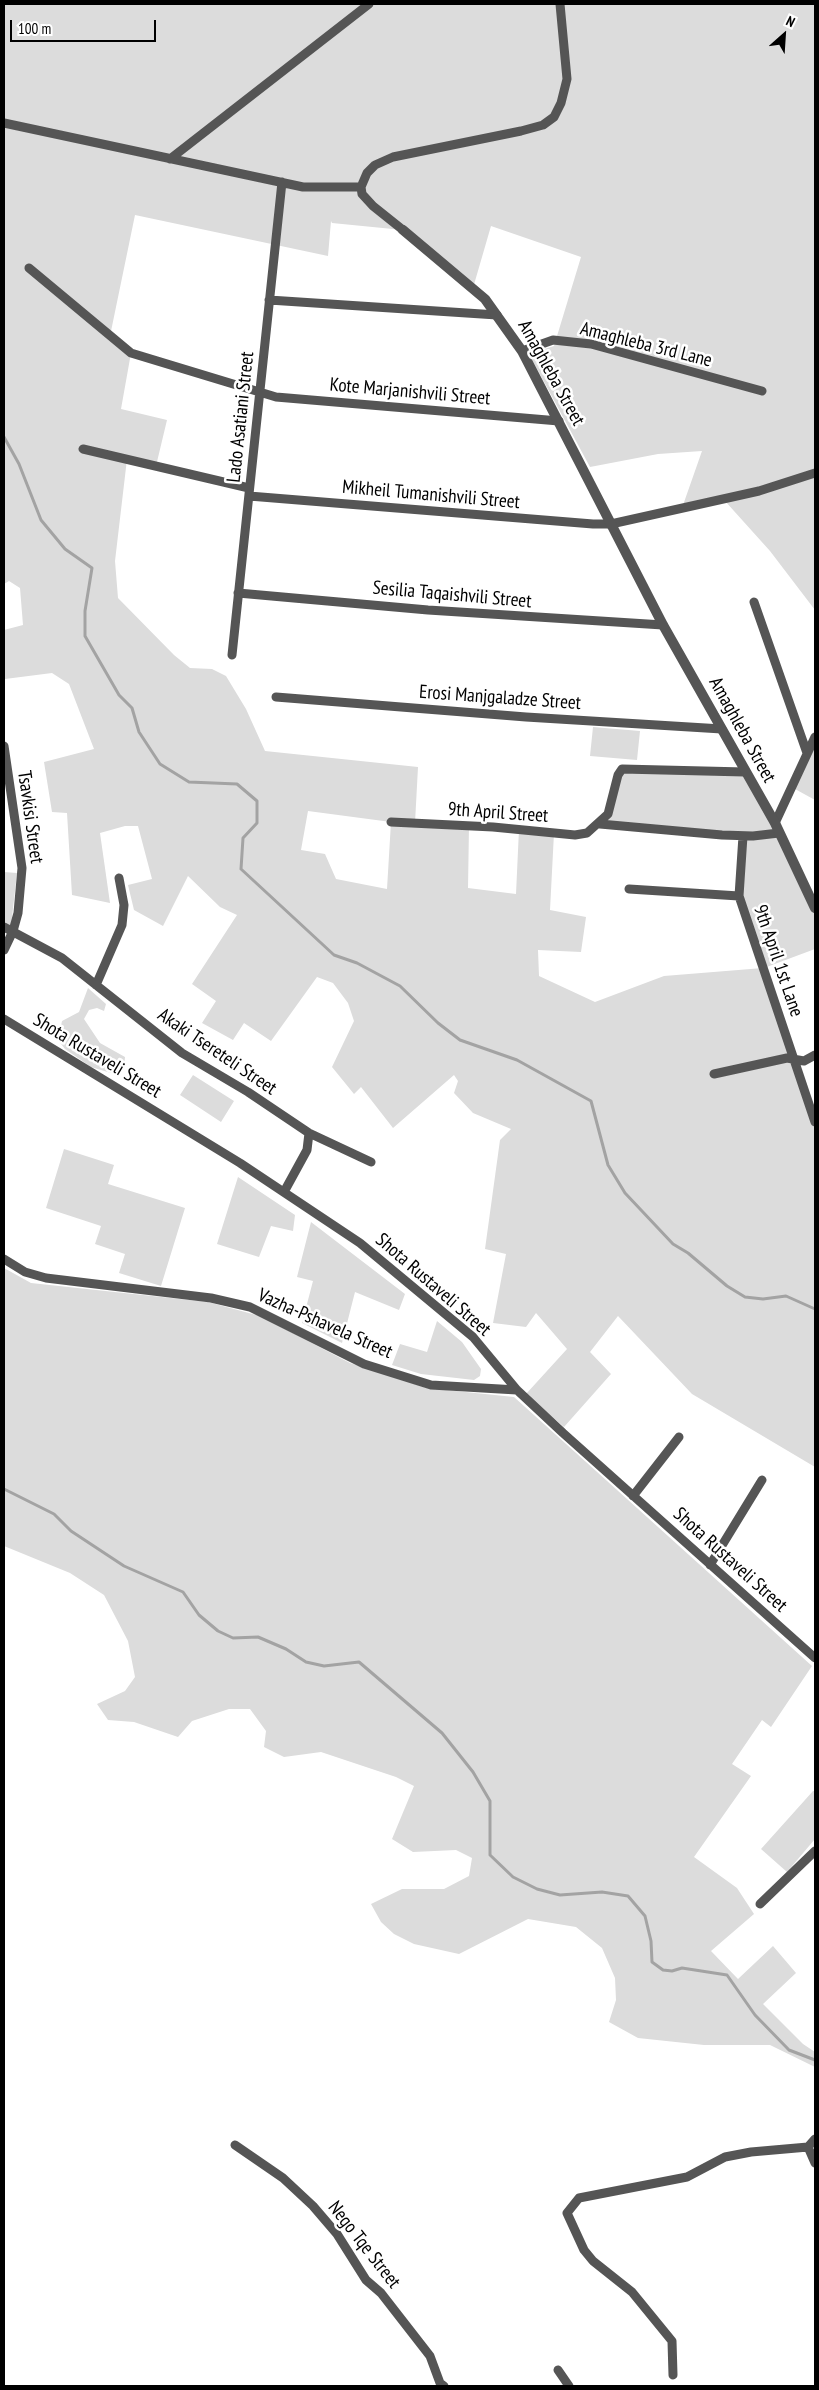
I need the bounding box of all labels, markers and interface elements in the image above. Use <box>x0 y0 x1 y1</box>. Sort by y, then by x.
scale bar <box>12 10 159 42</box>
north arrow <box>759 10 809 60</box>
text: N <box>783 12 798 31</box>
text: 100 m <box>18 19 51 38</box>
street label: Amaghleba Street <box>513 316 589 430</box>
street label: Amaghleba 3rd Lane <box>578 318 714 372</box>
street label: Lado Asatiani Street <box>223 350 259 484</box>
street label: Kote Marjanishvili Street <box>329 374 491 410</box>
street label: Mikheil Tumanishvili Street <box>341 476 521 514</box>
street label: Sesilia Taqaishvili Street <box>372 577 532 613</box>
street label: Amaghleba Street <box>704 673 780 787</box>
street label: Erosi Manjgaladze Street <box>418 681 582 715</box>
street label: Tsavkisi Street <box>12 769 48 865</box>
street label: 9th April Street <box>447 798 549 828</box>
street label: 9th April 1st Lane <box>748 902 808 1020</box>
street label: Akaki Tsereteli Street <box>153 1004 281 1100</box>
street label: Shota Rustaveli Street <box>29 1009 165 1103</box>
street label: Shota Rustaveli Street <box>371 1229 495 1341</box>
street label: Vazha-Pshavela Street <box>254 1284 396 1364</box>
street label: Shota Rustaveli Street <box>668 1503 792 1617</box>
street label: Nego Tqe Street <box>323 2197 405 2293</box>

